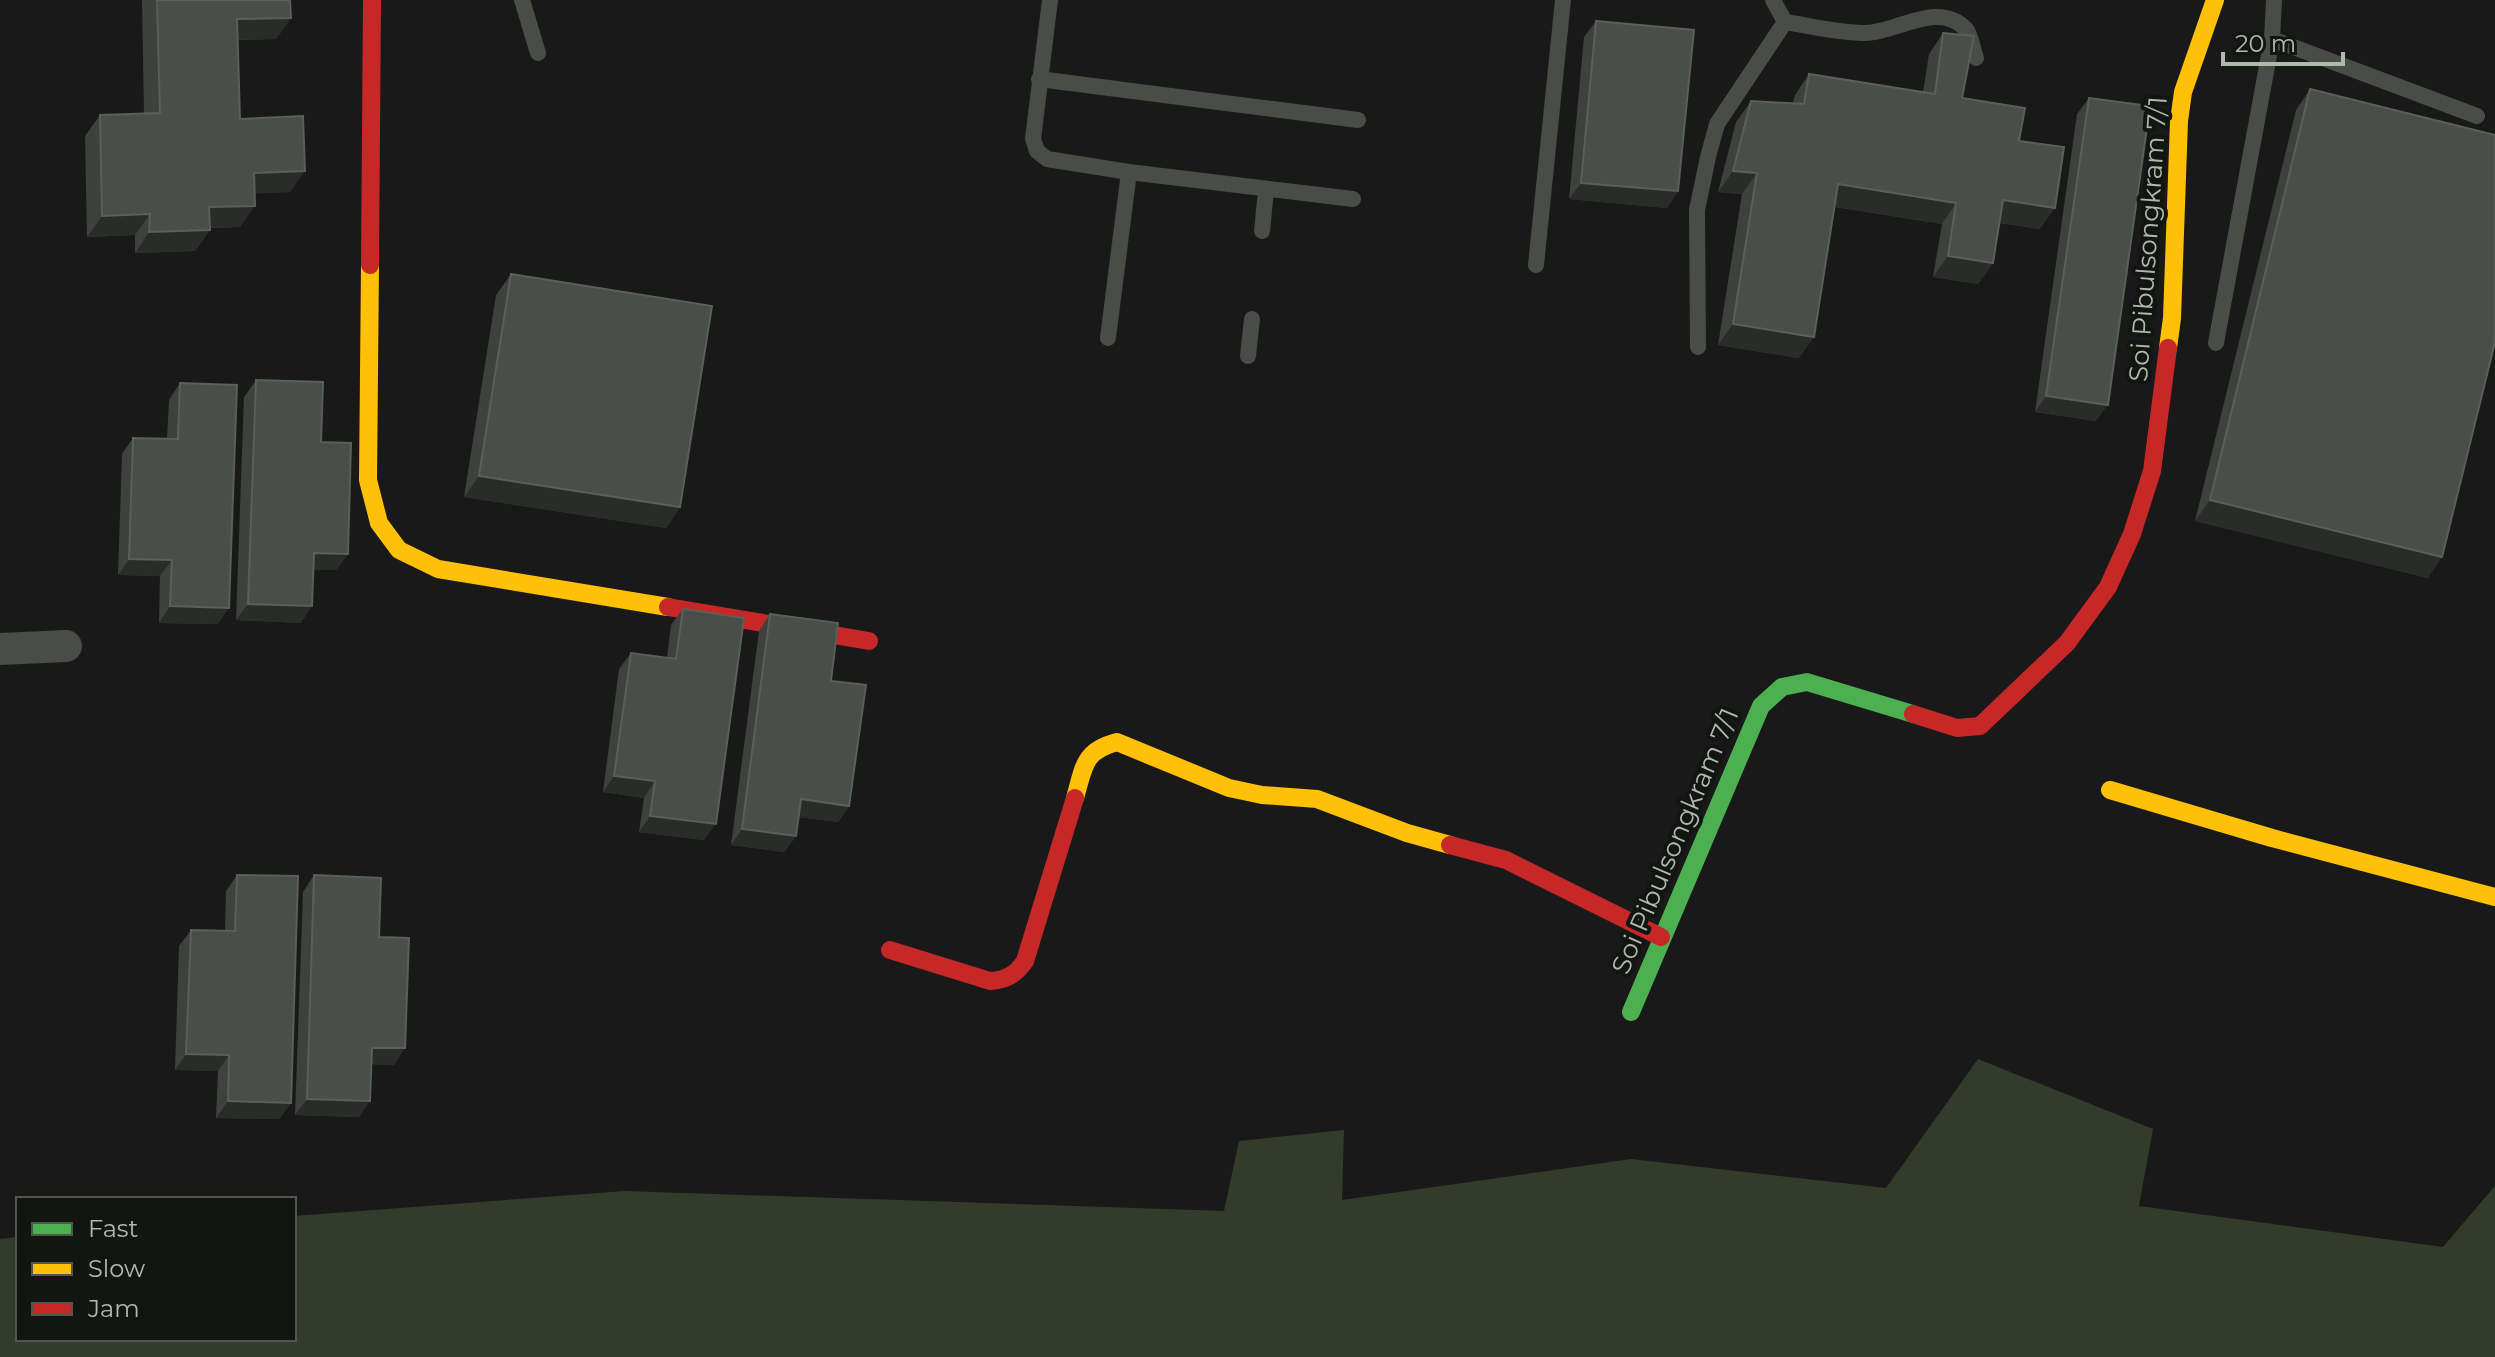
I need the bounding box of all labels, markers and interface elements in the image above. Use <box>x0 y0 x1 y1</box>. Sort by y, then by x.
scale bar <box>2223 16 2343 66</box>
text: 20 m <box>2235 29 2296 58</box>
street label: Soi Pibulsongkram 7/1 <box>2122 95 2174 383</box>
street label: Soi Pibulsongkram 7/1 <box>1604 703 1746 979</box>
legend <box>16 1197 296 1341</box>
text: Fast <box>88 1214 139 1243</box>
text: Slow <box>88 1254 145 1283</box>
text: Jam <box>87 1294 140 1323</box>

